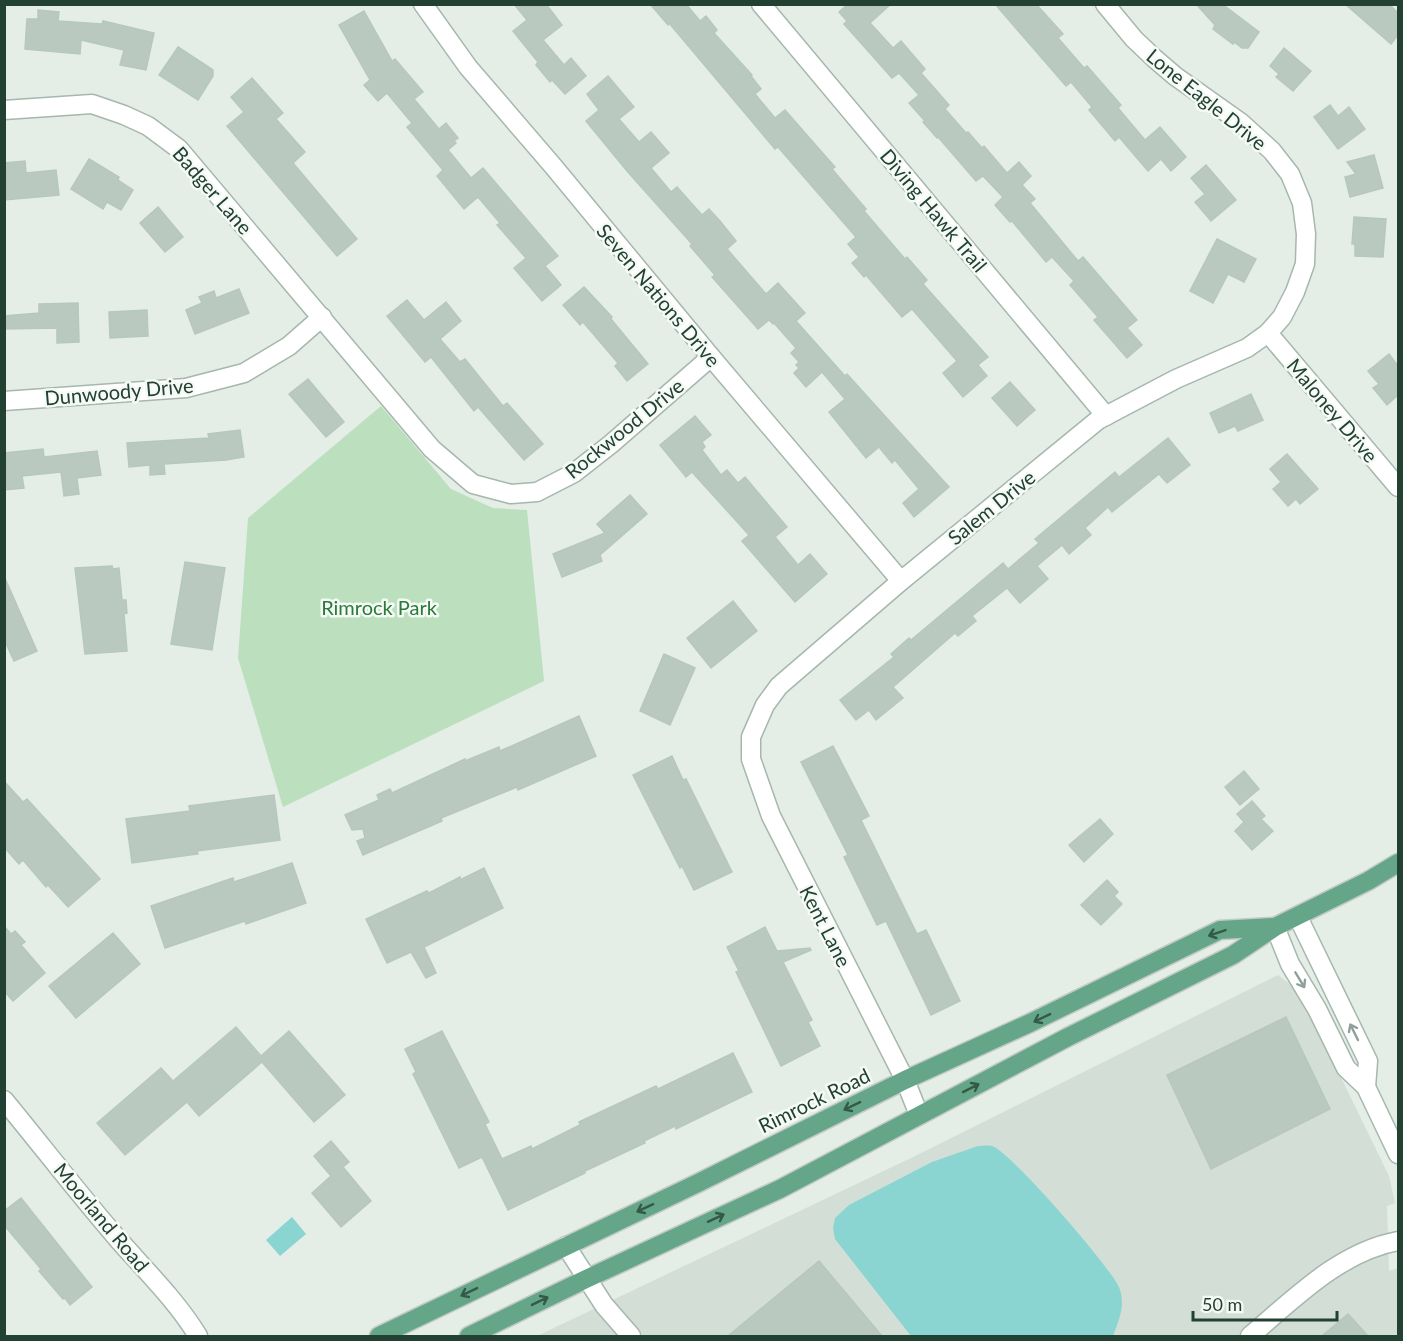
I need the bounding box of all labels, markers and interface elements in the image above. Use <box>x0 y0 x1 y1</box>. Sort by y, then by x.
street label: Lone Eagle Drive <box>1142 43 1272 155</box>
street label: Badger Lane <box>168 141 258 239</box>
street label: Diving Hawk Trail <box>876 144 992 276</box>
street label: Seven Nations Drive <box>592 219 726 371</box>
street label: Maloney Drive <box>1283 353 1383 467</box>
street label: Dunwoody Drive <box>44 373 194 409</box>
street label: Rockwood Drive <box>560 373 688 483</box>
street label: Salem Drive <box>943 465 1039 549</box>
park label: Rimrock Park <box>321 595 438 619</box>
street label: Kent Lane <box>795 881 857 971</box>
one-way arrow <box>1208 928 1227 939</box>
one-way arrow <box>1294 971 1306 988</box>
one-way arrow <box>1033 1012 1051 1024</box>
one-way arrow <box>1347 1024 1359 1042</box>
street label: Rimrock Road <box>754 1063 874 1137</box>
one-way arrow <box>961 1082 979 1093</box>
one-way arrow <box>844 1101 862 1112</box>
street label: Moorland Road <box>50 1158 154 1276</box>
one-way arrow <box>636 1202 654 1214</box>
one-way arrow <box>707 1212 725 1224</box>
scale bar <box>1193 1284 1337 1322</box>
one-way arrow <box>461 1287 479 1299</box>
text: 50 m <box>1202 1293 1242 1315</box>
one-way arrow <box>531 1295 549 1307</box>

